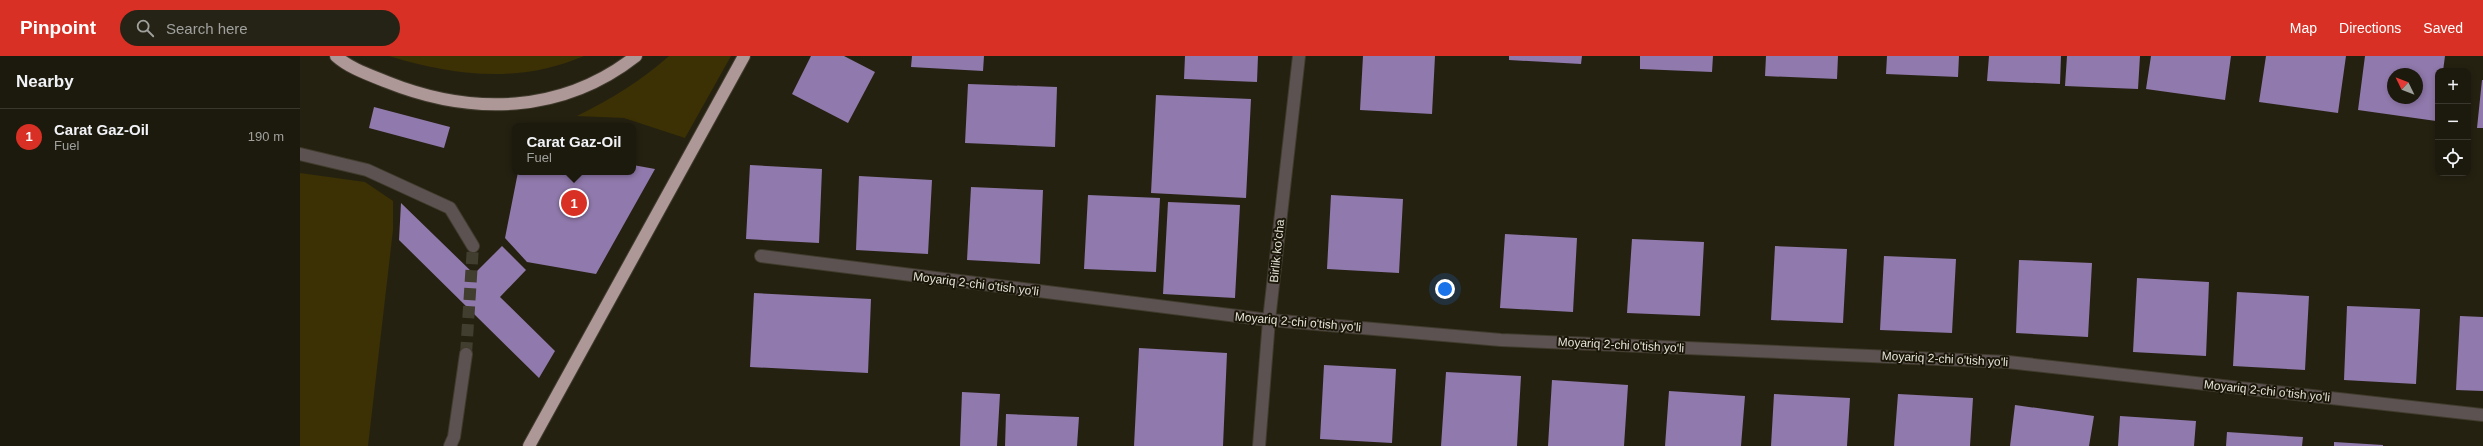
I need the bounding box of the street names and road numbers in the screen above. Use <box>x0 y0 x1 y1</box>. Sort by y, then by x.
street label: Birlik ko'cha <box>1267 218 1287 283</box>
street label: Moyariq 2-chi o'tish yo'li <box>912 269 1040 299</box>
street label: Moyariq 2-chi o'tish yo'li <box>1234 310 1362 334</box>
street label: Moyariq 2-chi o'tish yo'li <box>1557 335 1685 355</box>
street label: Moyariq 2-chi o'tish yo'li <box>1881 349 2009 369</box>
street label: Moyariq 2-chi o'tish yo'li <box>2203 377 2331 405</box>

